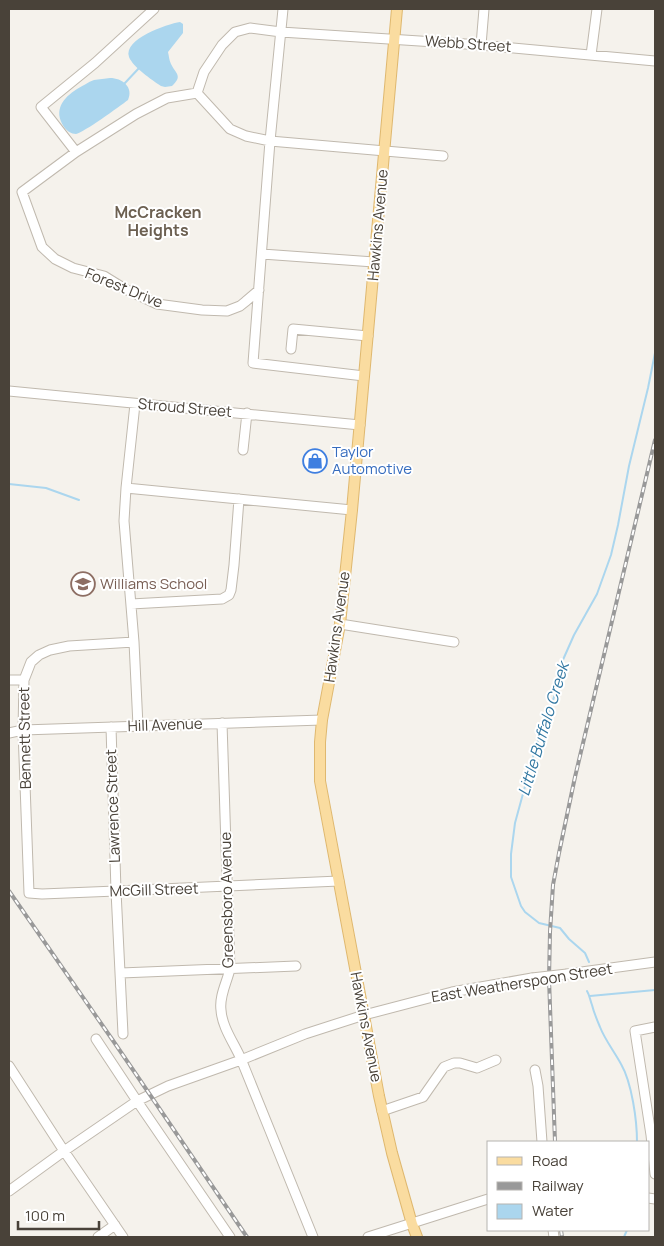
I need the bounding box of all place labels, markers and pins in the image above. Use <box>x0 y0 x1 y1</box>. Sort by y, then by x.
place label: Taylor Automotive <box>332 441 412 479</box>
shop icon: Taylor Automotive <box>302 448 328 474</box>
school or university icon: Williams School <box>70 571 96 597</box>
place label: Williams School <box>100 573 207 594</box>

